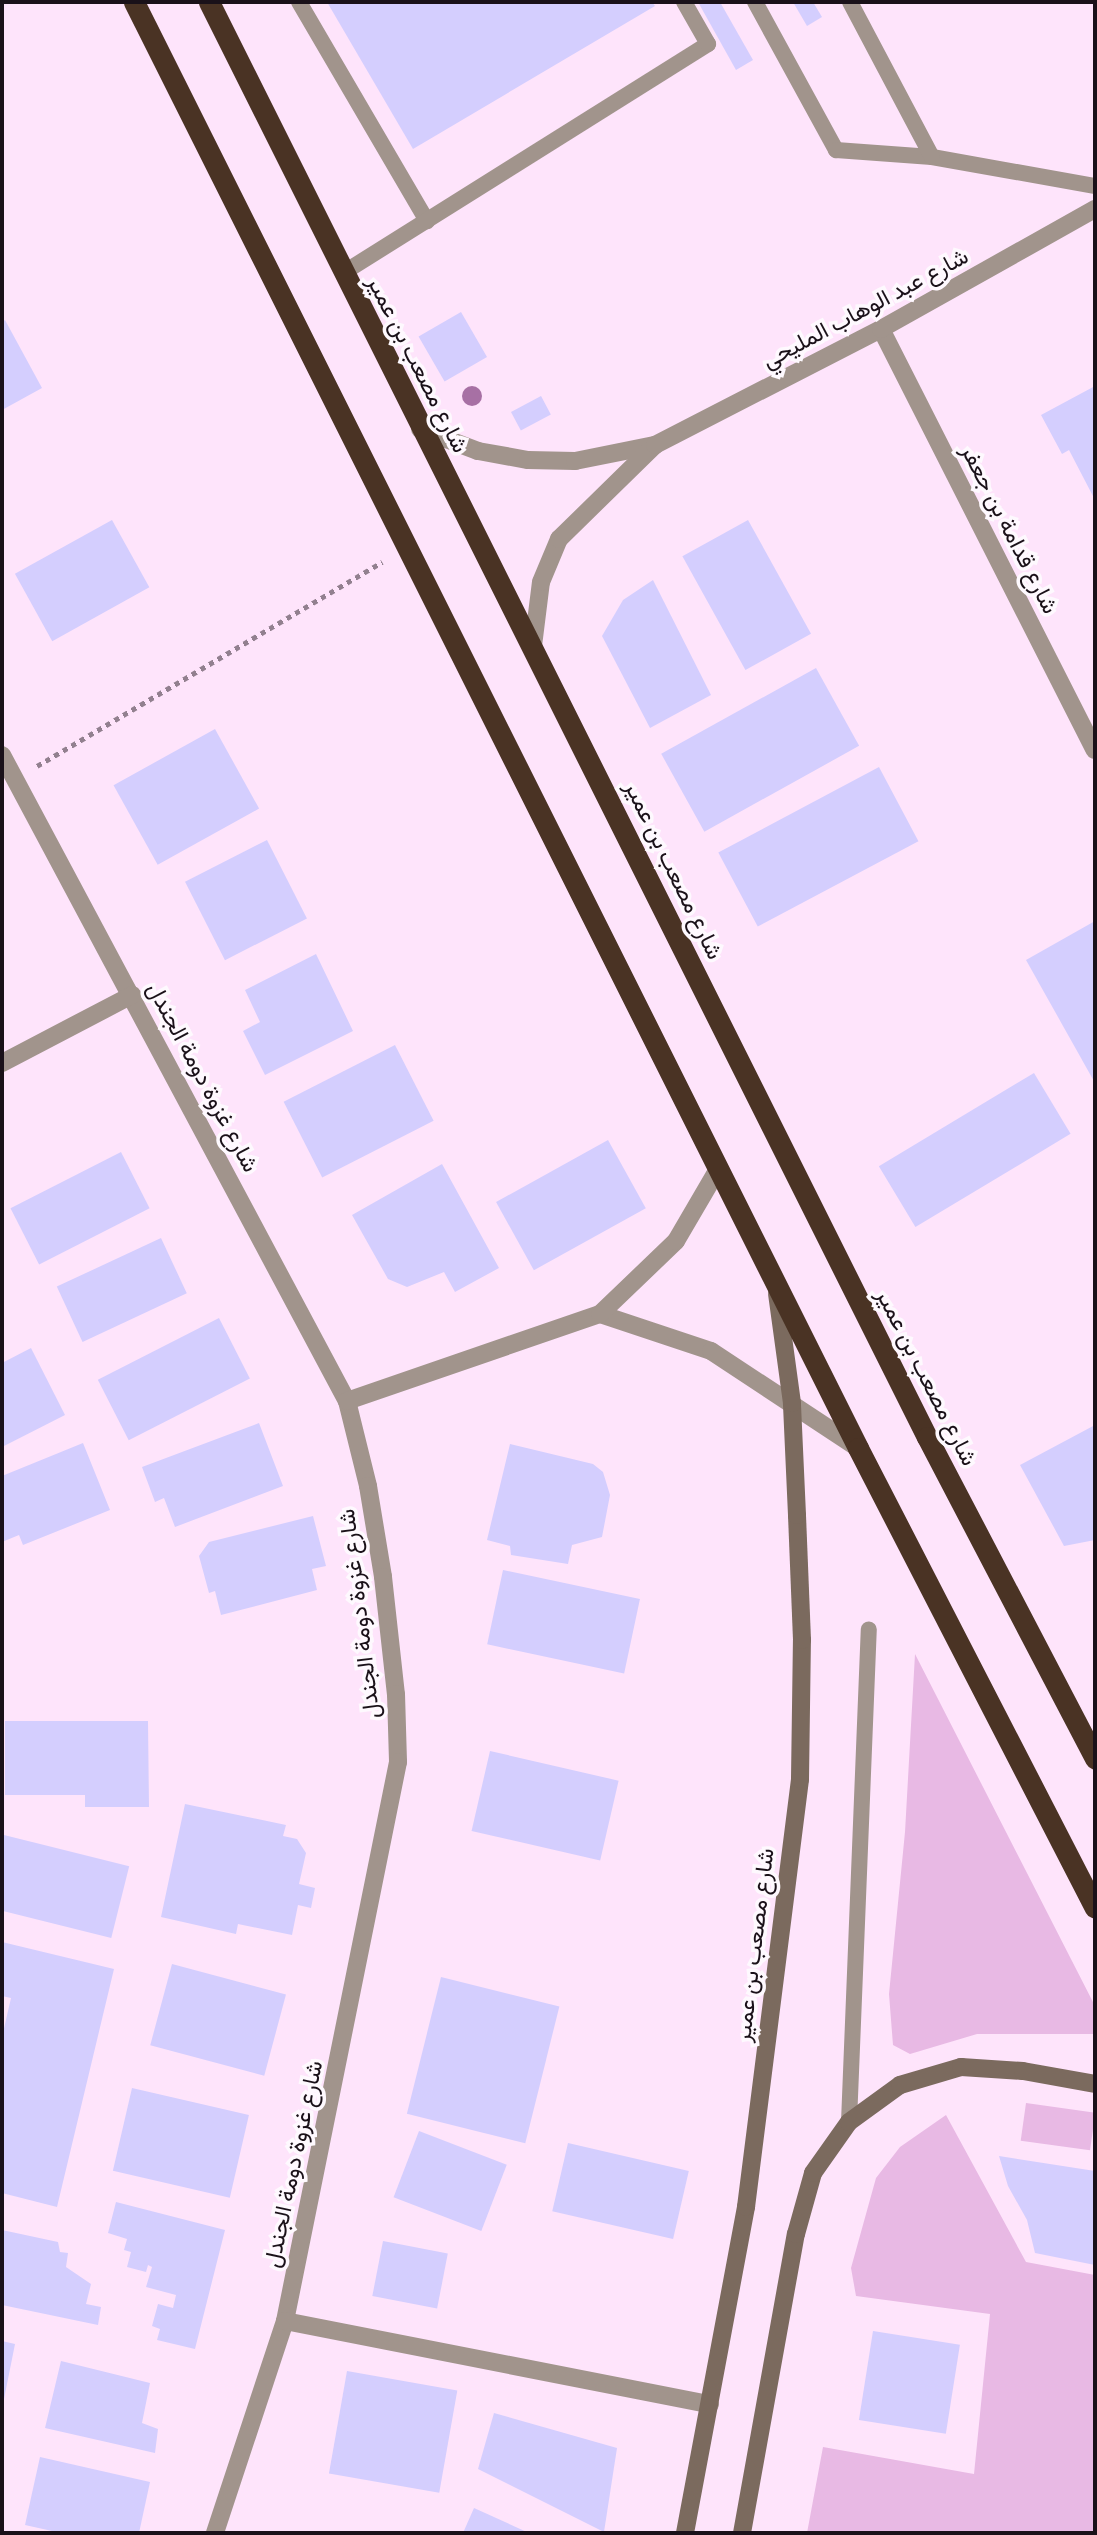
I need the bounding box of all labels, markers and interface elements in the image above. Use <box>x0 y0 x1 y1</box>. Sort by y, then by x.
street label: شارع عبد الوهاب المليحي <box>757 242 973 374</box>
street label: شارع مصعب بن عمير <box>361 271 475 457</box>
street label: شارع قدامة بن جعفر <box>955 440 1065 618</box>
street label: شارع مصعب بن عمير <box>619 776 729 964</box>
street label: شارع غزوة دومة الجندل <box>141 977 265 1177</box>
street label: شارع مصعب بن عمير <box>870 1284 984 1470</box>
street label: شارع غزوة دومة الجندل <box>332 1508 386 1720</box>
street label: شارع مصعب بن عمير <box>728 1847 780 2043</box>
street label: شارع غزوة دومة الجندل <box>258 2058 328 2270</box>

